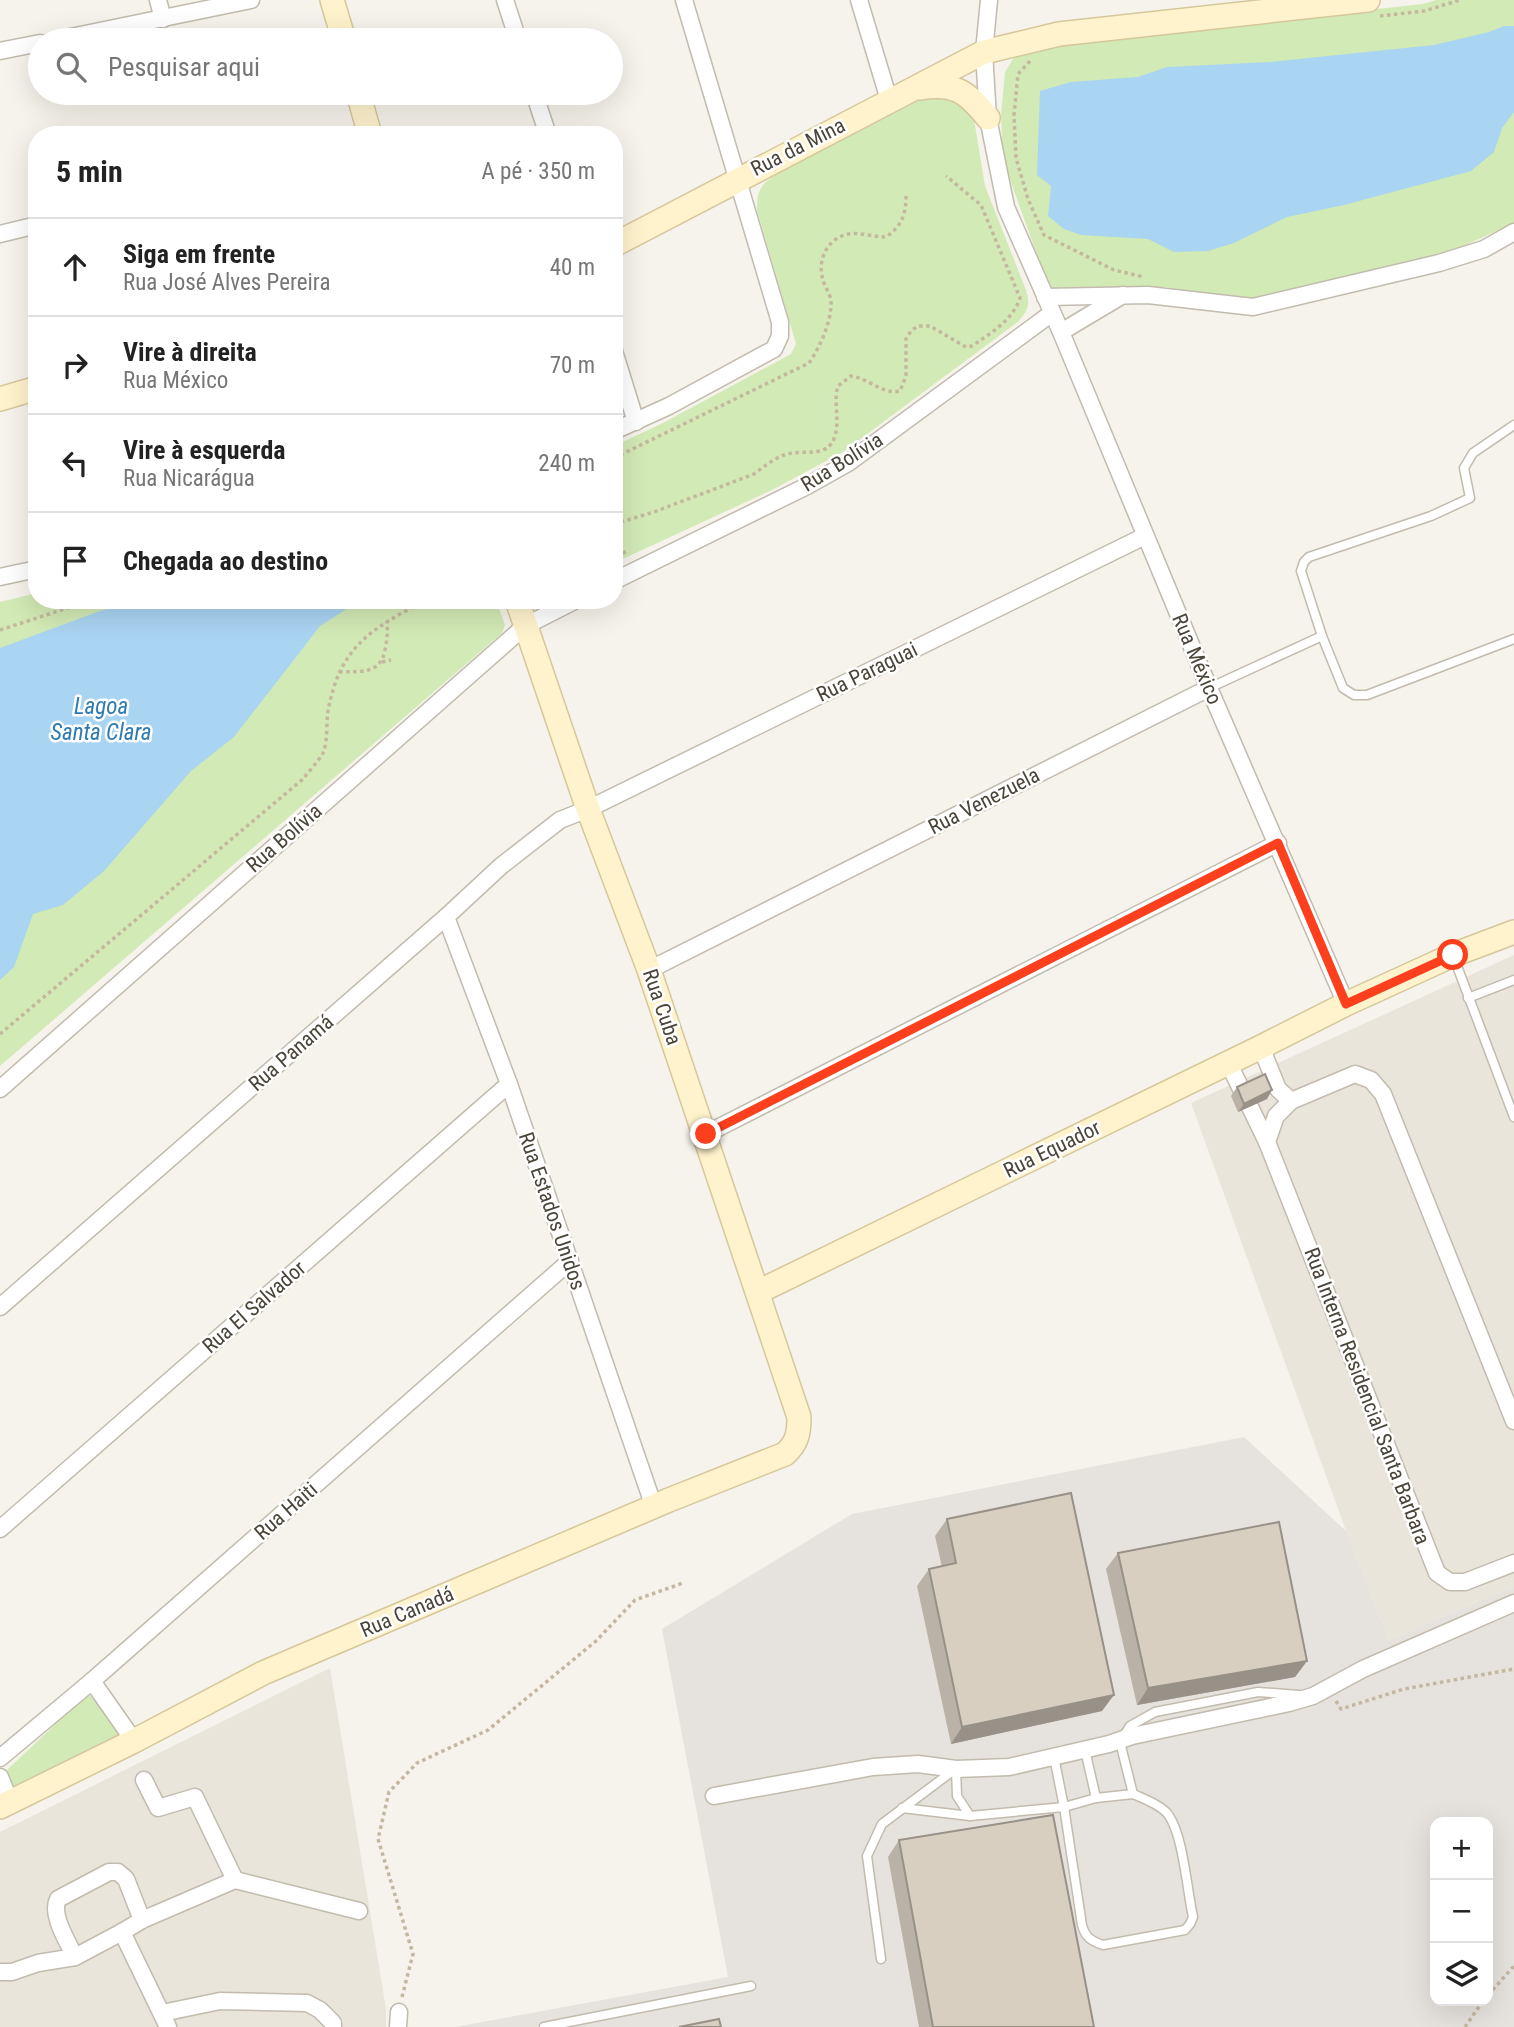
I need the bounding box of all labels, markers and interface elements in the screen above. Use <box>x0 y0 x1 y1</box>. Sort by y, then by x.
search box <box>28 28 623 105</box>
icon: search <box>52 48 90 86</box>
text: Pesquisar aqui <box>108 52 260 82</box>
street label: Rua da Mina <box>747 113 849 181</box>
text: 5 min <box>56 154 123 189</box>
text: A pé · 350 m <box>482 158 595 185</box>
text: Siga em frente <box>123 239 275 269</box>
icon: ahead <box>56 248 94 286</box>
text: 40 m <box>550 254 595 281</box>
text: Rua José Alves Pereira <box>123 269 330 296</box>
text: Vire à direita <box>123 337 257 367</box>
icon: right <box>56 346 94 384</box>
text: 70 m <box>550 352 595 379</box>
text: Rua México <box>123 367 228 394</box>
street label: Rua Bolívia <box>797 427 887 497</box>
text: Vire à esquerda <box>123 435 286 465</box>
icon: left <box>56 444 94 482</box>
text: 240 m <box>538 450 595 477</box>
text: Rua Nicarágua <box>123 465 255 492</box>
icon: arrive <box>56 542 94 580</box>
text: Chegada ao destino <box>123 546 328 576</box>
street label: Rua México <box>1167 610 1227 708</box>
street label: Rua Paraguai <box>813 637 921 707</box>
water label: Lagoa Santa Clara <box>50 693 152 746</box>
street label: Rua Venezuela <box>924 763 1044 839</box>
street label: Rua Bolívia <box>241 799 327 877</box>
route start <box>1437 939 1468 970</box>
street label: Rua Cuba <box>638 966 686 1048</box>
street label: Rua Panamá <box>244 1010 338 1096</box>
street label: Rua Equador <box>1000 1115 1104 1183</box>
route end <box>690 1118 721 1149</box>
street label: Rua Estados Unidos <box>514 1129 590 1293</box>
street label: Rua Interna Residencial Santa Barbara <box>1299 1244 1435 1548</box>
street label: Rua El Salvador <box>198 1256 310 1358</box>
street label: Rua Haiti <box>250 1477 322 1545</box>
street label: Rua Canadá <box>357 1582 457 1642</box>
map controls <box>1430 1817 1493 2006</box>
button: + <box>1430 1817 1493 1880</box>
button: − <box>1430 1880 1493 1943</box>
button: layers <box>1430 1943 1493 2006</box>

